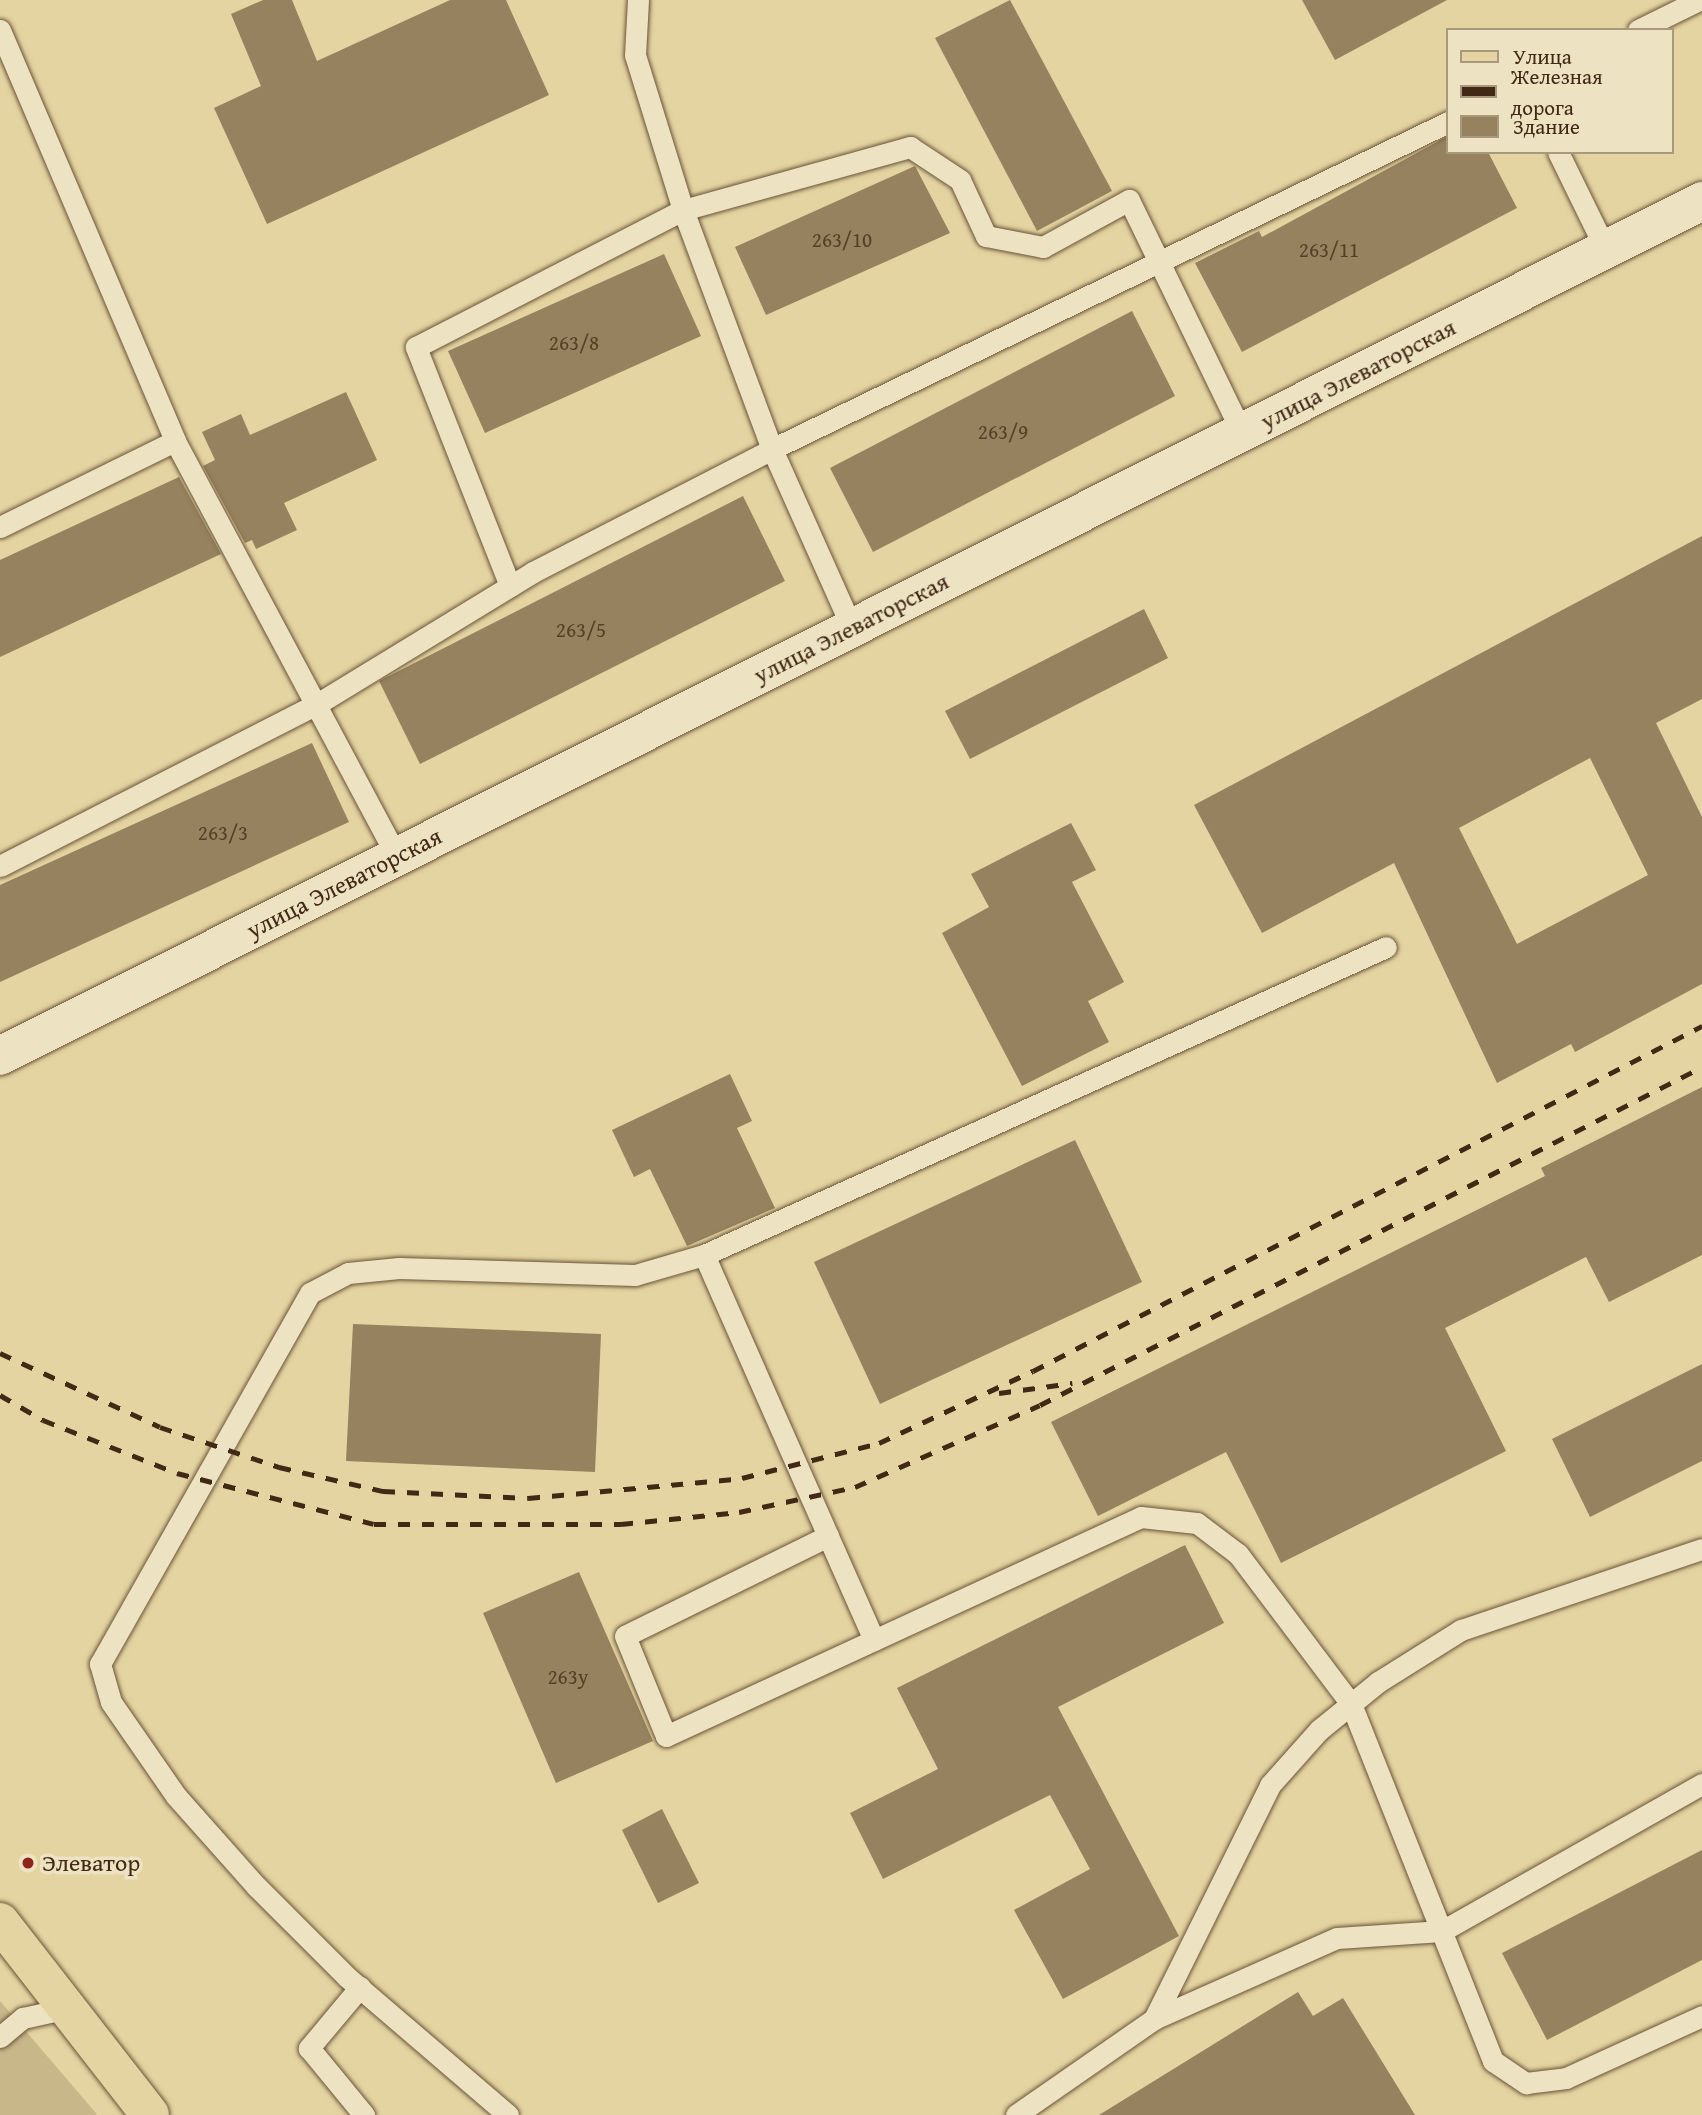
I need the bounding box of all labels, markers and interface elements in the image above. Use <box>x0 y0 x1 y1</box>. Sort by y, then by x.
legend <box>1446 28 1674 154</box>
text: Улица <box>1513 41 1572 72</box>
text: Железная дорога <box>1511 61 1603 123</box>
text: Здание <box>1513 111 1580 142</box>
house number: 263/10 <box>812 227 872 253</box>
house number: 263/11 <box>1299 237 1359 263</box>
street label: улица Элеваторская <box>1256 312 1460 436</box>
house number: 263/8 <box>549 330 599 356</box>
house number: 263/9 <box>978 419 1028 445</box>
street label: улица Элеваторская <box>749 566 953 690</box>
house number: 263/5 <box>556 617 606 643</box>
house number: 263/3 <box>198 820 248 846</box>
street label: улица Элеваторская <box>242 821 446 945</box>
house number: 263у <box>547 1664 589 1690</box>
place label: Элеватор <box>42 1849 140 1877</box>
marker: Элеватор <box>20 1855 36 1871</box>

